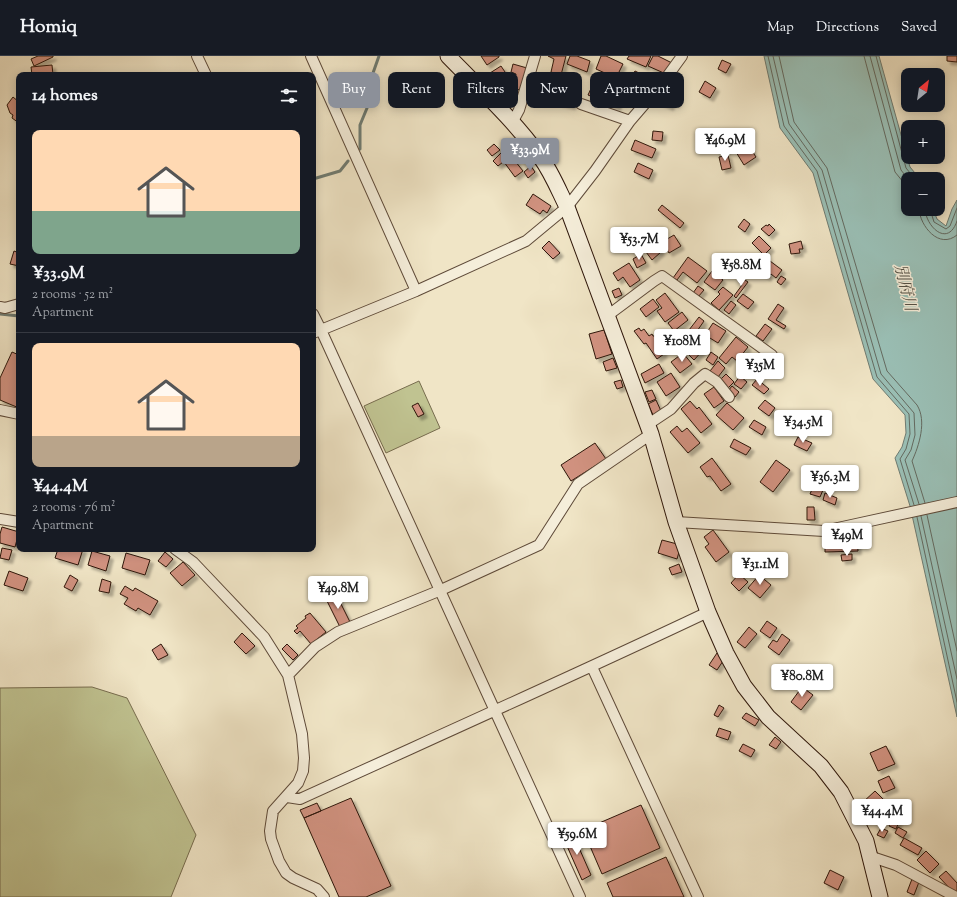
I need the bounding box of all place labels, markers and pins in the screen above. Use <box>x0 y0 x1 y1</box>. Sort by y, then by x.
pin: ¥46.9M <box>692 128 758 162</box>
pin: ¥33.9M <box>497 138 563 172</box>
pin: ¥53.7M <box>606 227 672 261</box>
pin: ¥58.8M <box>708 253 774 287</box>
pin: ¥108M <box>654 329 710 363</box>
pin: ¥35M <box>736 353 784 387</box>
pin: ¥34.5M <box>770 410 836 444</box>
pin: ¥36.3M <box>797 465 863 499</box>
pin: ¥49M <box>823 523 871 557</box>
pin: ¥31.1M <box>727 552 793 586</box>
pin: ¥49.8M <box>305 576 371 610</box>
pin: ¥80.8M <box>769 664 835 698</box>
pin: ¥44.4M <box>849 799 915 833</box>
pin: ¥59.6M <box>544 822 610 856</box>

